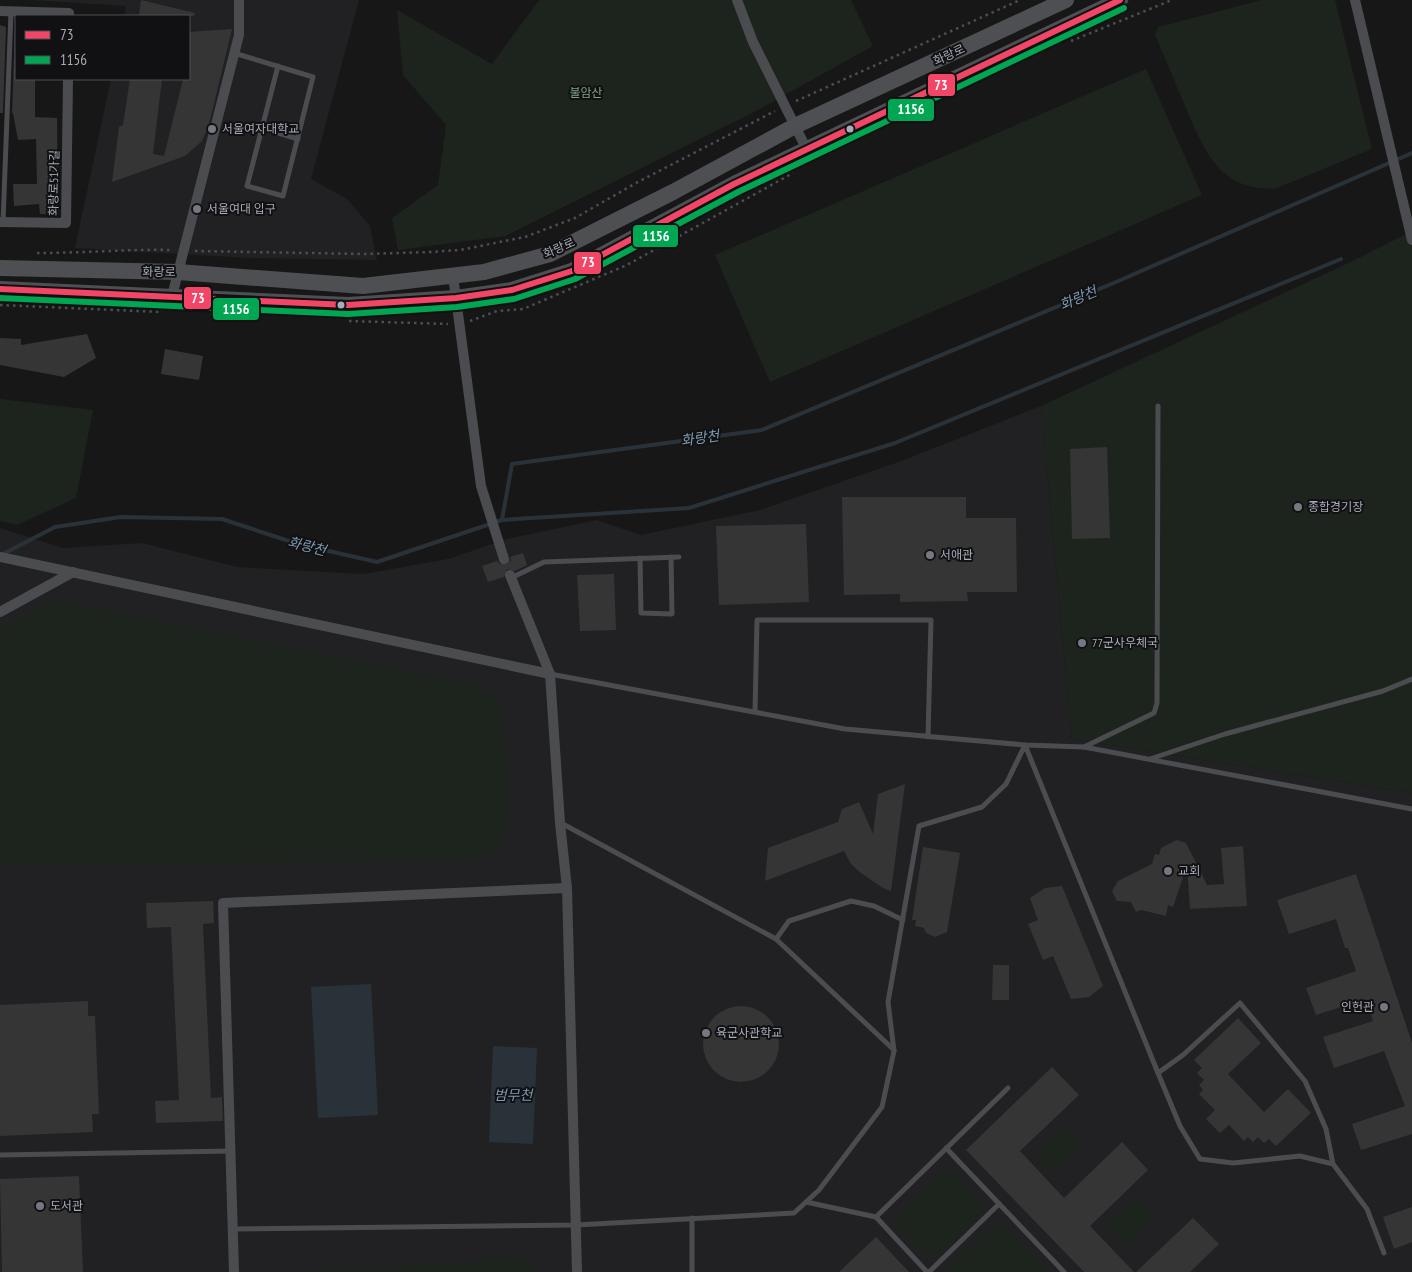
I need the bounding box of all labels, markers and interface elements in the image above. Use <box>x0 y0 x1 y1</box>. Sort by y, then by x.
legend <box>15 15 190 80</box>
text: 73 <box>60 25 74 44</box>
street label: 화랑로 <box>931 41 967 68</box>
text: 1156 <box>60 50 87 69</box>
line badge: 73 <box>927 73 956 97</box>
text: 73 <box>934 76 948 94</box>
park label: 불암산 <box>569 85 603 100</box>
line badge: 1156 <box>887 98 935 122</box>
text: 1156 <box>898 100 925 118</box>
place label: 서울여자대학교 <box>222 121 299 136</box>
marker: 서울여자대학교 <box>206 123 218 135</box>
unlabelled marker <box>845 124 855 134</box>
street label: 화랑로51가길 <box>45 150 62 216</box>
place label: 서울여대 입구 <box>207 201 276 216</box>
marker: 서울여대 입구 <box>191 203 203 215</box>
line badge: 1156 <box>632 224 679 248</box>
text: 1156 <box>643 227 670 245</box>
street label: 화랑로 <box>541 234 577 261</box>
line badge: 73 <box>573 251 602 275</box>
text: 73 <box>581 253 595 271</box>
street label: 화랑로 <box>142 264 176 279</box>
water label: 화랑천 <box>1057 282 1100 314</box>
line badge: 73 <box>183 286 212 310</box>
text: 73 <box>191 289 205 307</box>
line badge: 1156 <box>212 297 260 321</box>
text: 1156 <box>223 300 250 318</box>
unlabelled marker <box>336 300 346 310</box>
water label: 화랑천 <box>680 426 721 450</box>
place label: 종합경기장 <box>1308 499 1363 514</box>
marker: 종합경기장 <box>1292 501 1304 513</box>
water label: 화랑천 <box>286 533 329 560</box>
place label: 서애관 <box>940 547 973 562</box>
marker: 서애관 <box>924 549 936 561</box>
place label: 77군사우체국 <box>1092 635 1158 650</box>
marker: 77군사우체국 <box>1076 637 1088 649</box>
place label: 교회 <box>1178 863 1200 878</box>
marker: 교회 <box>1162 865 1174 877</box>
place label: 인헌관 <box>1341 999 1374 1014</box>
marker: 인헌관 <box>1378 1001 1390 1013</box>
place label: 육군사관학교 <box>716 1025 782 1040</box>
marker: 육군사관학교 <box>700 1027 712 1039</box>
water label: 범무천 <box>494 1086 533 1104</box>
place label: 도서관 <box>50 1198 83 1213</box>
marker: 도서관 <box>34 1200 46 1212</box>

